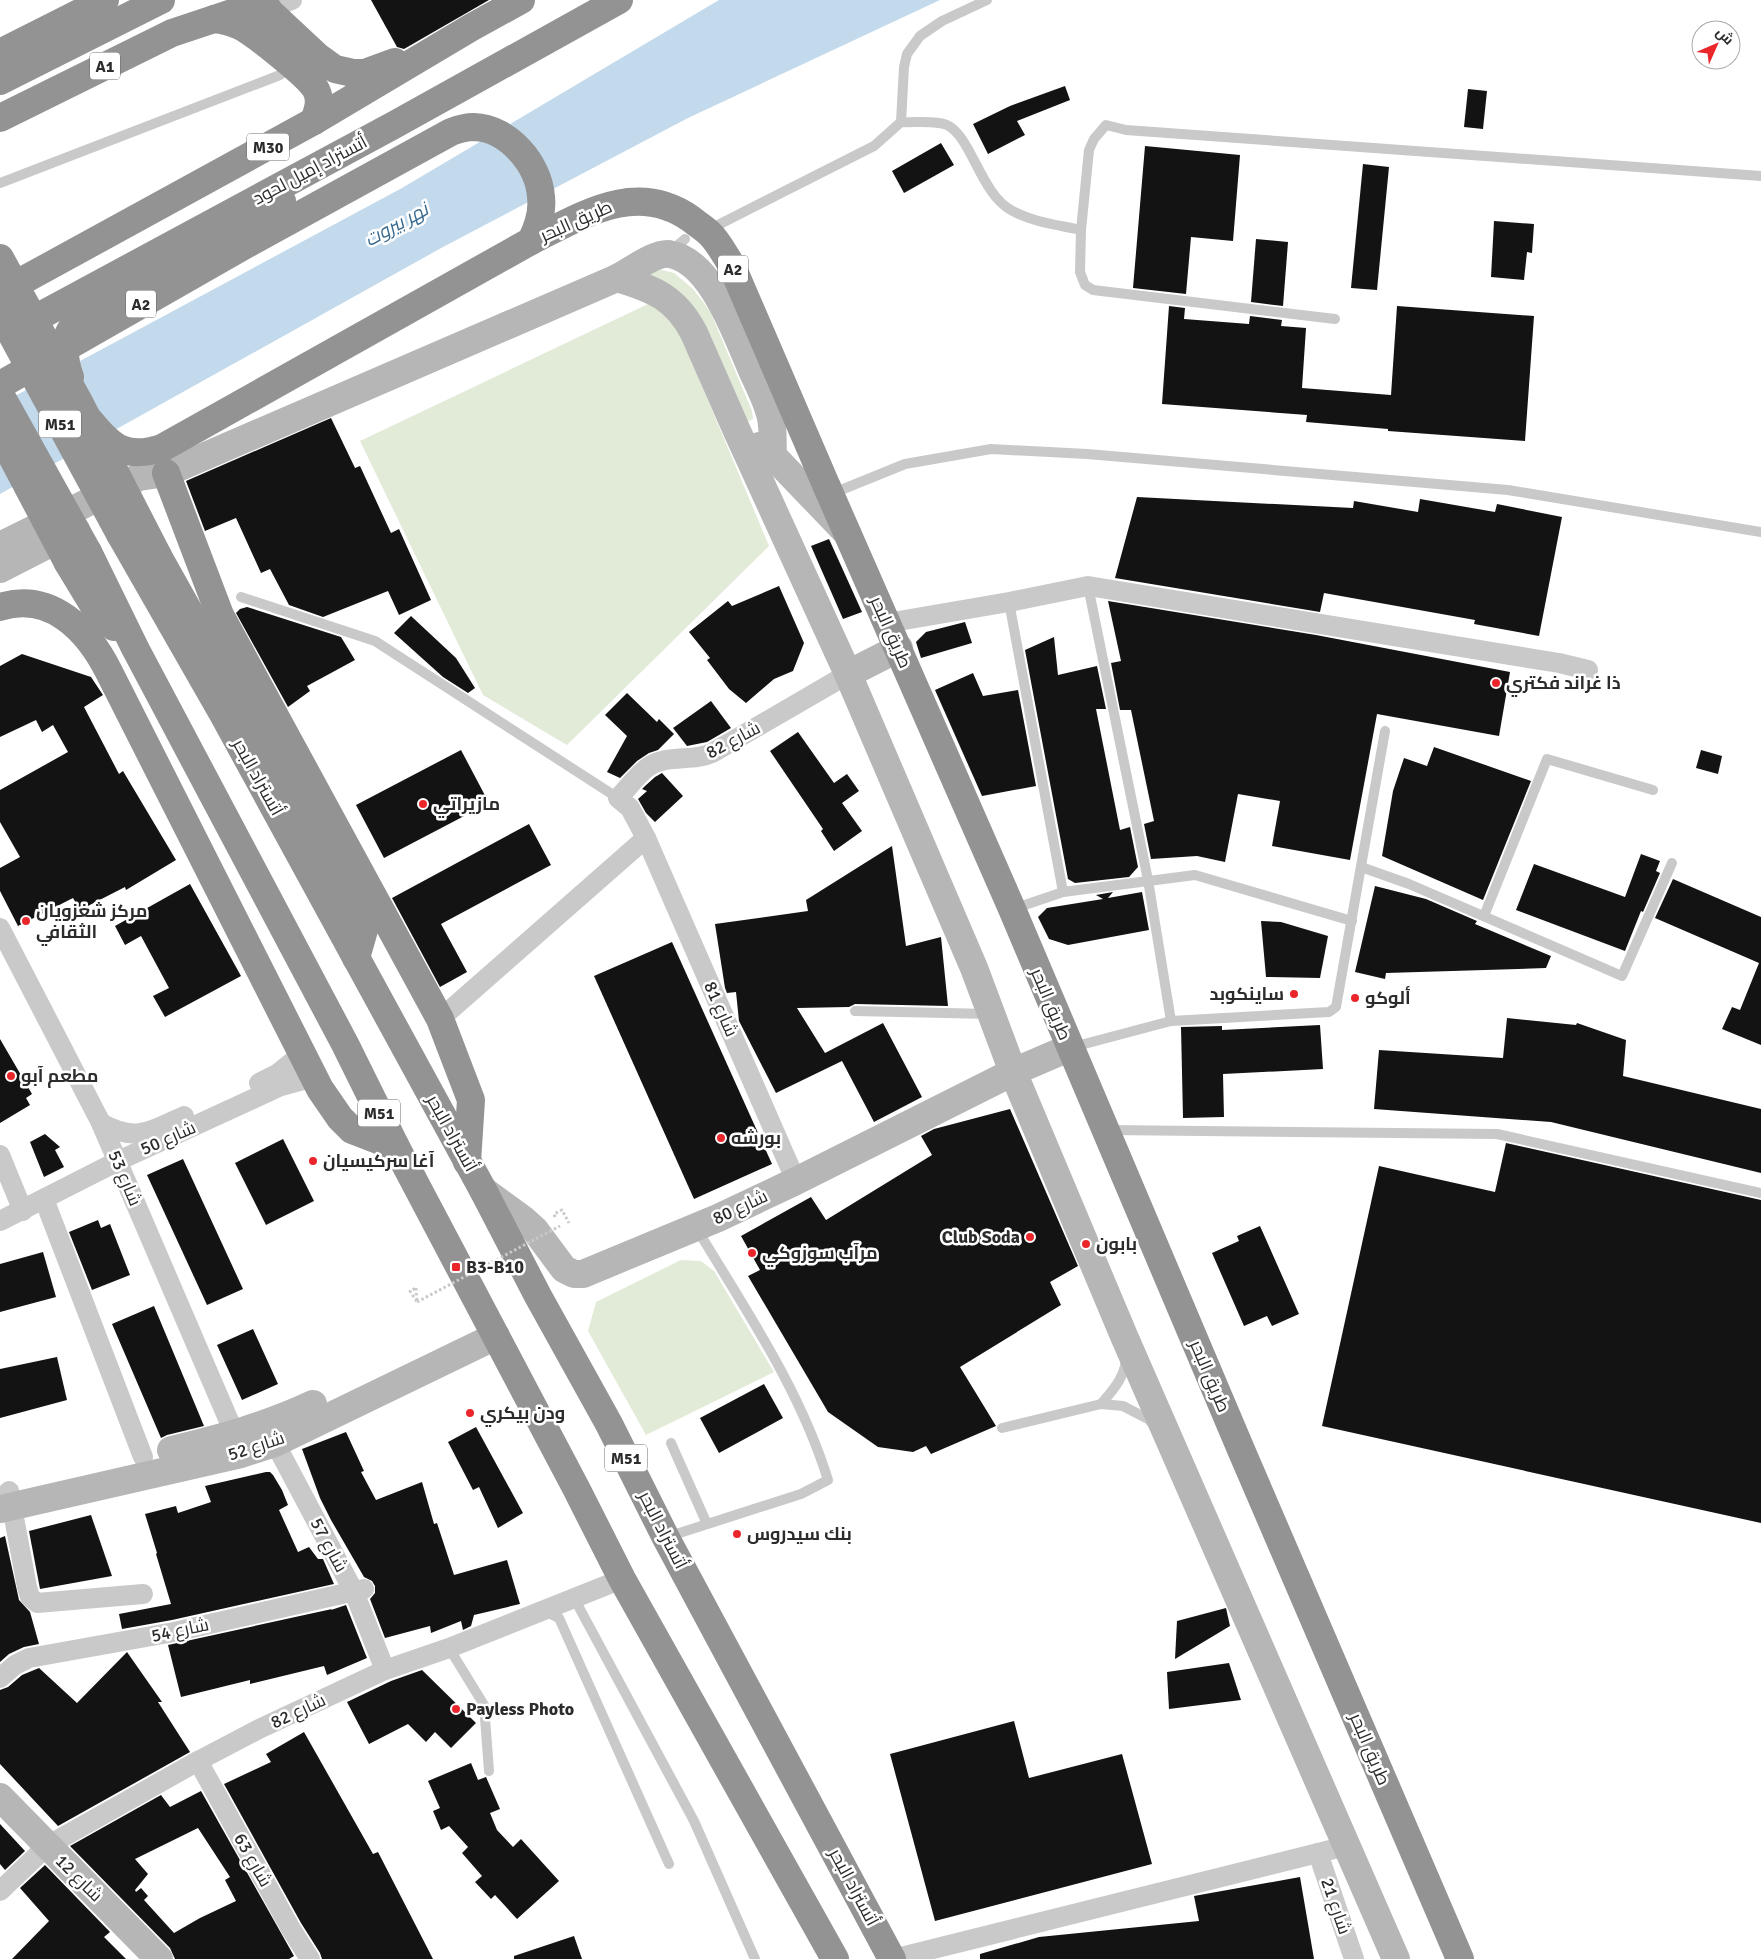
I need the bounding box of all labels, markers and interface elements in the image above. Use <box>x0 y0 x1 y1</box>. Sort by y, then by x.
north arrow <box>1691 20 1741 70</box>
text: ش <box>1712 24 1737 49</box>
road number: A1 <box>90 52 120 80</box>
street label: أتستراد إميل لحود <box>249 131 371 209</box>
road number: M30 <box>247 134 289 160</box>
street label: طريق البحر <box>536 195 616 248</box>
water label: نهر بيروت <box>360 197 434 252</box>
road number: A2 <box>718 255 748 282</box>
road number: A2 <box>126 290 156 318</box>
road number: M51 <box>39 410 81 438</box>
street label: طريق البحر <box>864 592 917 672</box>
place label: ذا غراند فكتري <box>1506 672 1621 697</box>
marker: ذا غراند فكتري <box>1490 677 1502 689</box>
street label: شارع 82 <box>702 717 764 764</box>
street label: أتستراد البحر <box>227 734 288 819</box>
place label: مازيراتي <box>433 793 500 819</box>
marker: مازيراتي <box>417 798 429 810</box>
place label: مركز شغزويان الثقافي <box>36 900 147 947</box>
marker: مركز شغزويان الثقافي <box>20 915 32 927</box>
street label: طريق البحر <box>1025 964 1076 1044</box>
street label: شارع 81 <box>698 978 743 1041</box>
place label: ساينكوبد <box>1210 983 1284 1005</box>
place label: ألوكو <box>1365 985 1411 1009</box>
marker: ساينكوبد <box>1288 988 1300 1000</box>
marker: ألوكو <box>1349 992 1361 1004</box>
place label: مطعم آبو <box>21 1065 98 1088</box>
marker: مطعم آبو <box>5 1070 17 1082</box>
street label: أتستراد البحر <box>421 1090 482 1175</box>
road number: M51 <box>358 1100 400 1126</box>
street label: شارع 50 <box>137 1116 200 1161</box>
place label: بورشه <box>731 1127 781 1149</box>
marker: بورشه <box>715 1132 727 1144</box>
street label: شارع 53 <box>103 1147 147 1210</box>
place label: آغا سركيسيان <box>323 1150 435 1172</box>
marker: آغا سركيسيان <box>307 1155 319 1167</box>
street label: شارع 80 <box>709 1185 771 1230</box>
place label: Club Soda <box>942 1226 1020 1248</box>
marker: Club Soda <box>1024 1231 1036 1243</box>
place label: بابون <box>1096 1233 1137 1255</box>
marker: بابون <box>1080 1238 1092 1250</box>
place label: مرآب سوزوكي <box>762 1242 878 1268</box>
marker: مرآب سوزوكي <box>746 1247 758 1259</box>
place label: B3-B10 <box>466 1256 524 1278</box>
marker: B3-B10 <box>450 1261 462 1273</box>
street label: طريق البحر <box>1184 1336 1235 1416</box>
place label: ودن بيكري <box>480 1402 565 1427</box>
marker: ودن بيكري <box>464 1407 476 1419</box>
street label: شارع 52 <box>225 1427 287 1466</box>
road number: M51 <box>605 1445 647 1472</box>
street label: أتستراد البحر <box>634 1486 692 1573</box>
street label: شارع 57 <box>305 1514 352 1576</box>
place label: بنك سيدروس <box>747 1523 852 1545</box>
marker: بنك سيدروس <box>731 1528 743 1540</box>
street label: شارع 54 <box>149 1613 211 1648</box>
street label: شارع 82 <box>267 1689 329 1734</box>
place label: Payless Photo <box>466 1698 574 1720</box>
marker: Payless Photo <box>450 1703 462 1715</box>
street label: طريق البحر <box>1344 1709 1395 1789</box>
street label: شارع 63 <box>228 1829 277 1891</box>
street label: أتستراد البحر <box>824 1844 884 1930</box>
street label: شارع 12 <box>50 1850 107 1907</box>
street label: شارع 21 <box>1315 1875 1356 1937</box>

